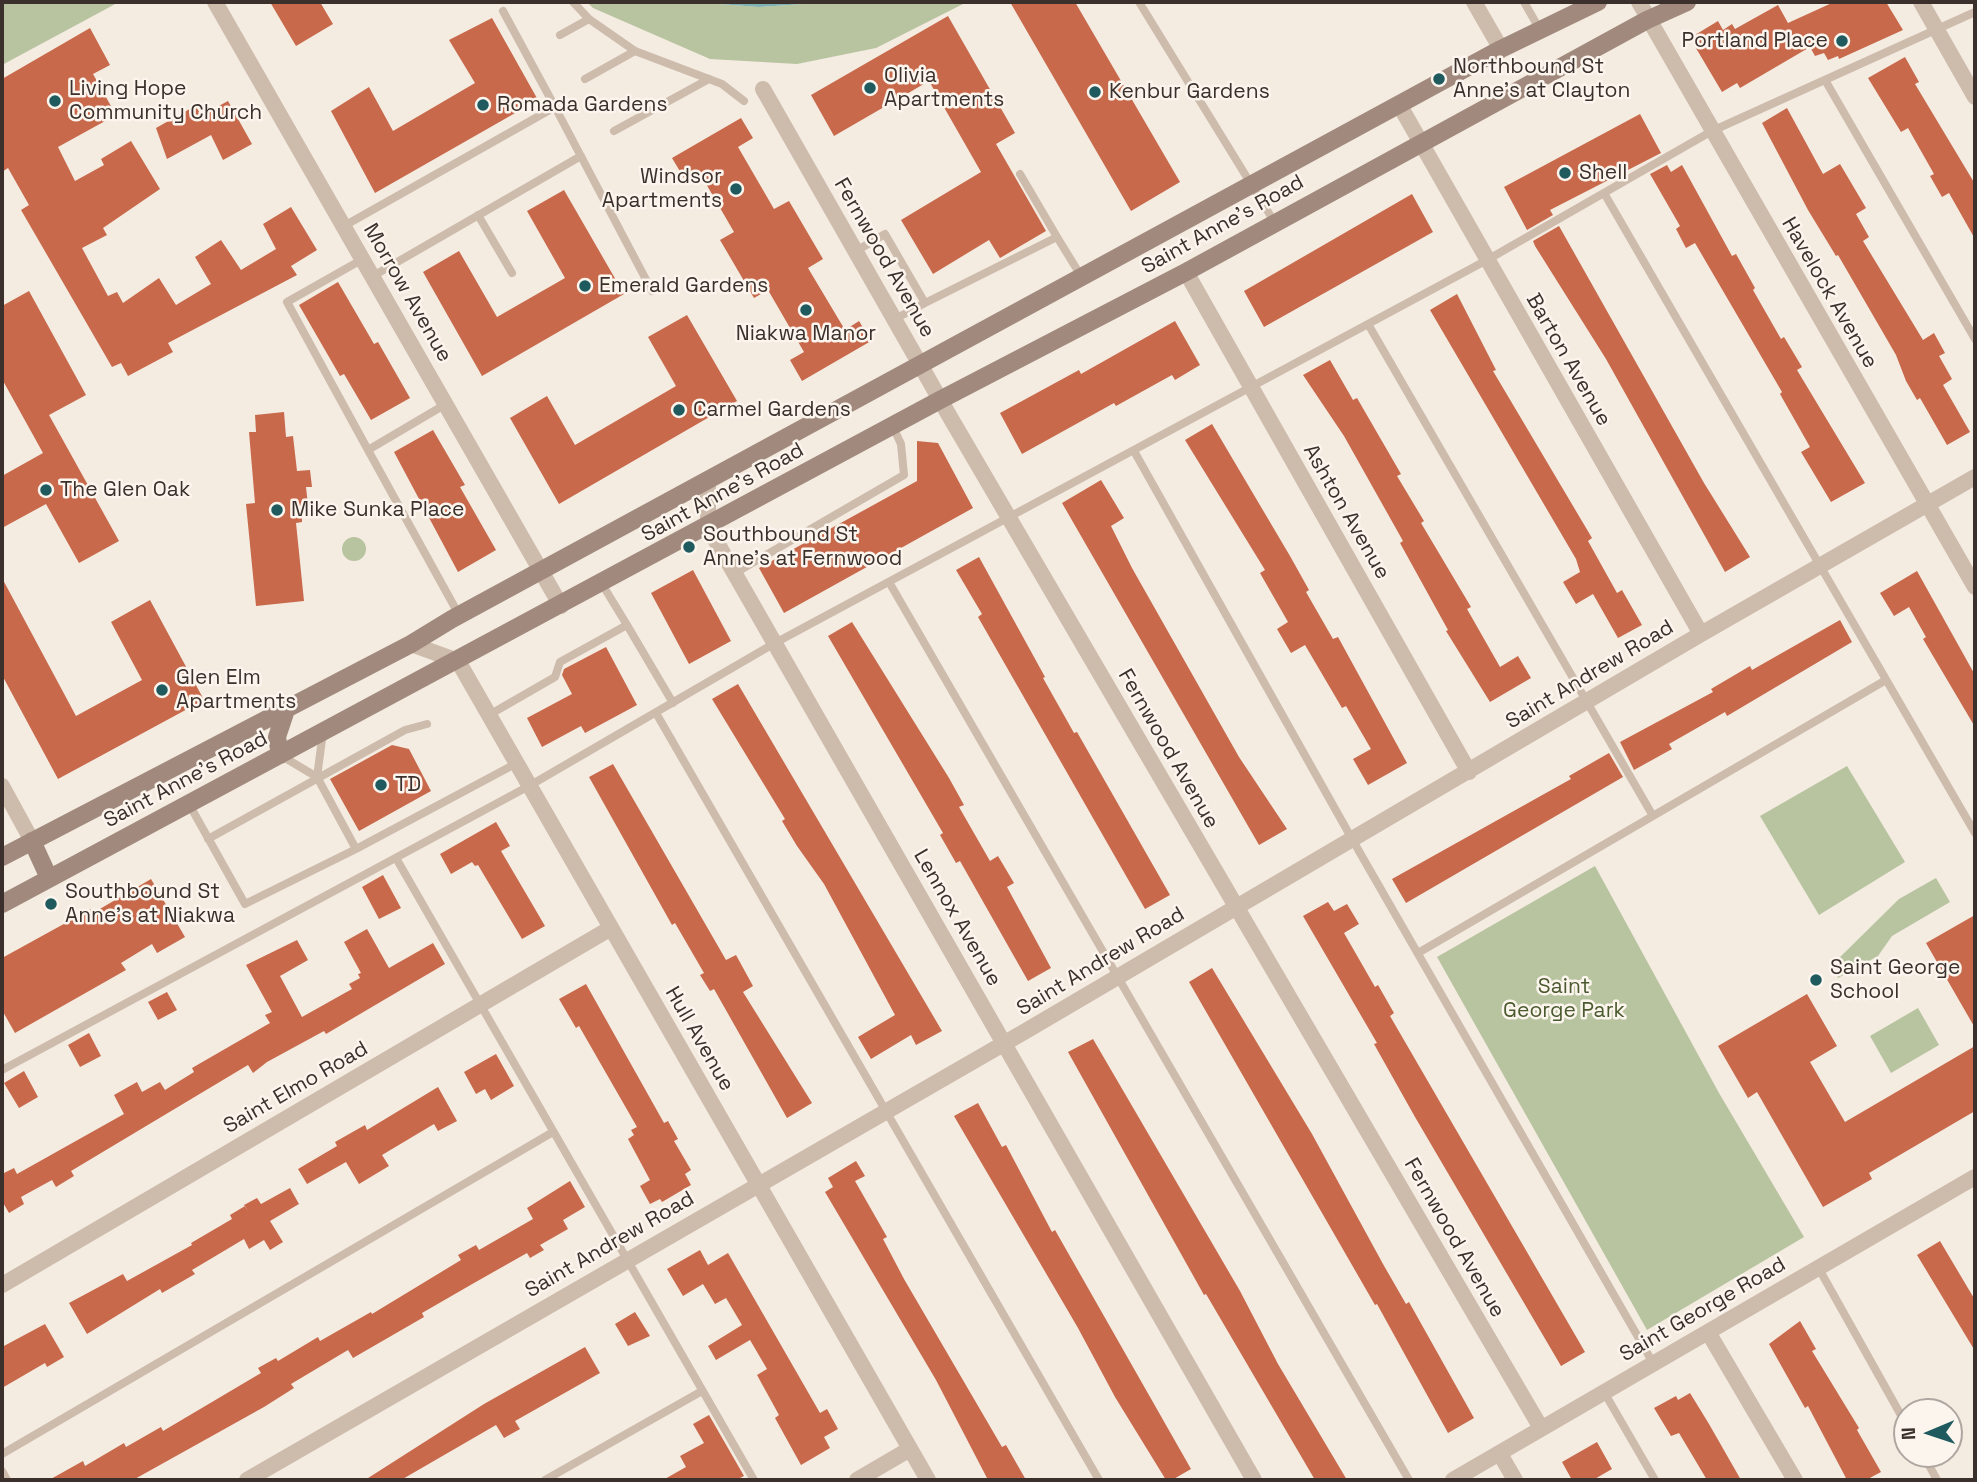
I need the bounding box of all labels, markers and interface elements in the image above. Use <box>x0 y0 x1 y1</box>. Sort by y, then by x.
place label: Portland Place <box>1682 28 1828 54</box>
marker: Portland Place <box>1834 33 1850 49</box>
place label: Northbound St Anne's at Clayton <box>1453 54 1630 104</box>
place label: Olivia Apartments <box>884 63 1004 113</box>
marker: Northbound St Anne's at Clayton <box>1431 71 1447 87</box>
place label: Living Hope Community Church <box>69 76 262 126</box>
place label: Kenbur Gardens <box>1109 79 1270 105</box>
marker: Olivia Apartments <box>862 80 878 96</box>
marker: Kenbur Gardens <box>1087 84 1103 100</box>
place label: Romada Gardens <box>497 92 667 118</box>
marker: Living Hope Community Church <box>47 93 63 109</box>
marker: Romada Gardens <box>475 97 491 113</box>
place label: Shell <box>1579 160 1627 186</box>
place label: Windsor Apartments <box>602 164 722 214</box>
marker: Shell <box>1557 165 1573 181</box>
street label: Saint Anne's Road <box>1137 170 1309 280</box>
street label: Fernwood Avenue <box>828 174 940 342</box>
marker: Windsor Apartments <box>728 181 744 197</box>
street label: Havelock Avenue <box>1776 213 1882 373</box>
street label: Morrow Avenue <box>357 219 457 367</box>
place label: Emerald Gardens <box>599 273 768 299</box>
marker: Emerald Gardens <box>577 278 593 294</box>
street label: Barton Avenue <box>1520 289 1616 431</box>
marker: Niakwa Manor <box>798 302 814 318</box>
place label: Niakwa Manor <box>736 321 876 347</box>
place label: Carmel Gardens <box>693 397 851 423</box>
marker: Carmel Gardens <box>671 402 687 418</box>
street label: Saint Anne's Road <box>637 438 809 548</box>
street label: Ashton Avenue <box>1297 440 1395 584</box>
place label: The Glen Oak <box>60 477 190 503</box>
marker: The Glen Oak <box>38 482 54 498</box>
place label: Mike Sunka Place <box>291 497 465 523</box>
marker: Mike Sunka Place <box>269 502 285 518</box>
place label: Southbound St Anne's at Fernwood <box>703 522 902 572</box>
marker: Southbound St Anne's at Fernwood <box>681 539 697 555</box>
street label: Saint Andrew Road <box>1502 615 1678 735</box>
place label: Glen Elm Apartments <box>176 665 296 715</box>
street label: Fernwood Avenue <box>1112 665 1224 833</box>
marker: Glen Elm Apartments <box>154 682 170 698</box>
street label: Saint Anne's Road <box>100 726 272 834</box>
place label: TD <box>395 772 421 798</box>
marker: TD <box>373 777 389 793</box>
street label: Lennox Avenue <box>908 845 1006 991</box>
place label: Southbound St Anne's at Niakwa <box>65 879 235 929</box>
marker: Southbound St Anne's at Niakwa <box>43 896 59 912</box>
street label: Saint Andrew Road <box>1013 902 1189 1022</box>
place label: Saint George School <box>1830 955 1960 1005</box>
marker: Saint George School <box>1808 972 1824 988</box>
park label: Saint George Park <box>1503 974 1625 1024</box>
street label: Hull Avenue <box>659 982 739 1096</box>
street label: Saint Elmo Road <box>219 1036 373 1140</box>
street label: Fernwood Avenue <box>1398 1154 1510 1322</box>
street label: Saint Andrew Road <box>521 1186 699 1304</box>
street label: Saint George Road <box>1616 1252 1790 1368</box>
north arrow <box>1893 1398 1963 1468</box>
text: N <box>1896 1427 1921 1440</box>

